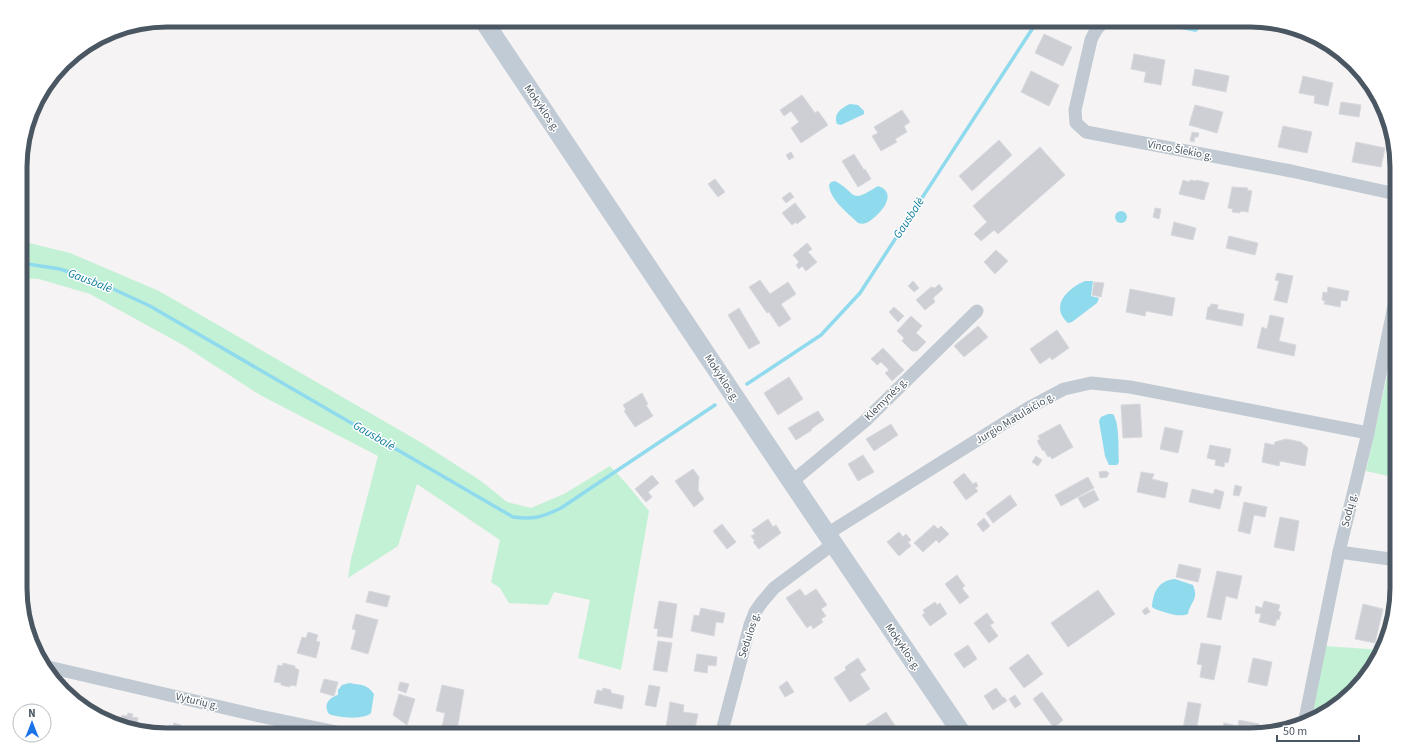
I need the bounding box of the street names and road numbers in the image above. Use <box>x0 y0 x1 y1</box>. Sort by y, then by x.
street label: Mokyklos g. <box>521 81 563 135</box>
street label: Vinco Šlekio g. <box>1146 136 1214 164</box>
street label: Mokyklos g. <box>701 351 743 405</box>
street label: Klemynės g. <box>861 374 911 424</box>
street label: Jurgio Matulaičio g. <box>973 388 1058 448</box>
street label: Sodų g. <box>1338 491 1361 529</box>
street label: Sedulos g. <box>735 610 764 660</box>
street label: Mokyklos g. <box>882 620 924 674</box>
street label: Vyturių g. <box>174 689 220 713</box>

